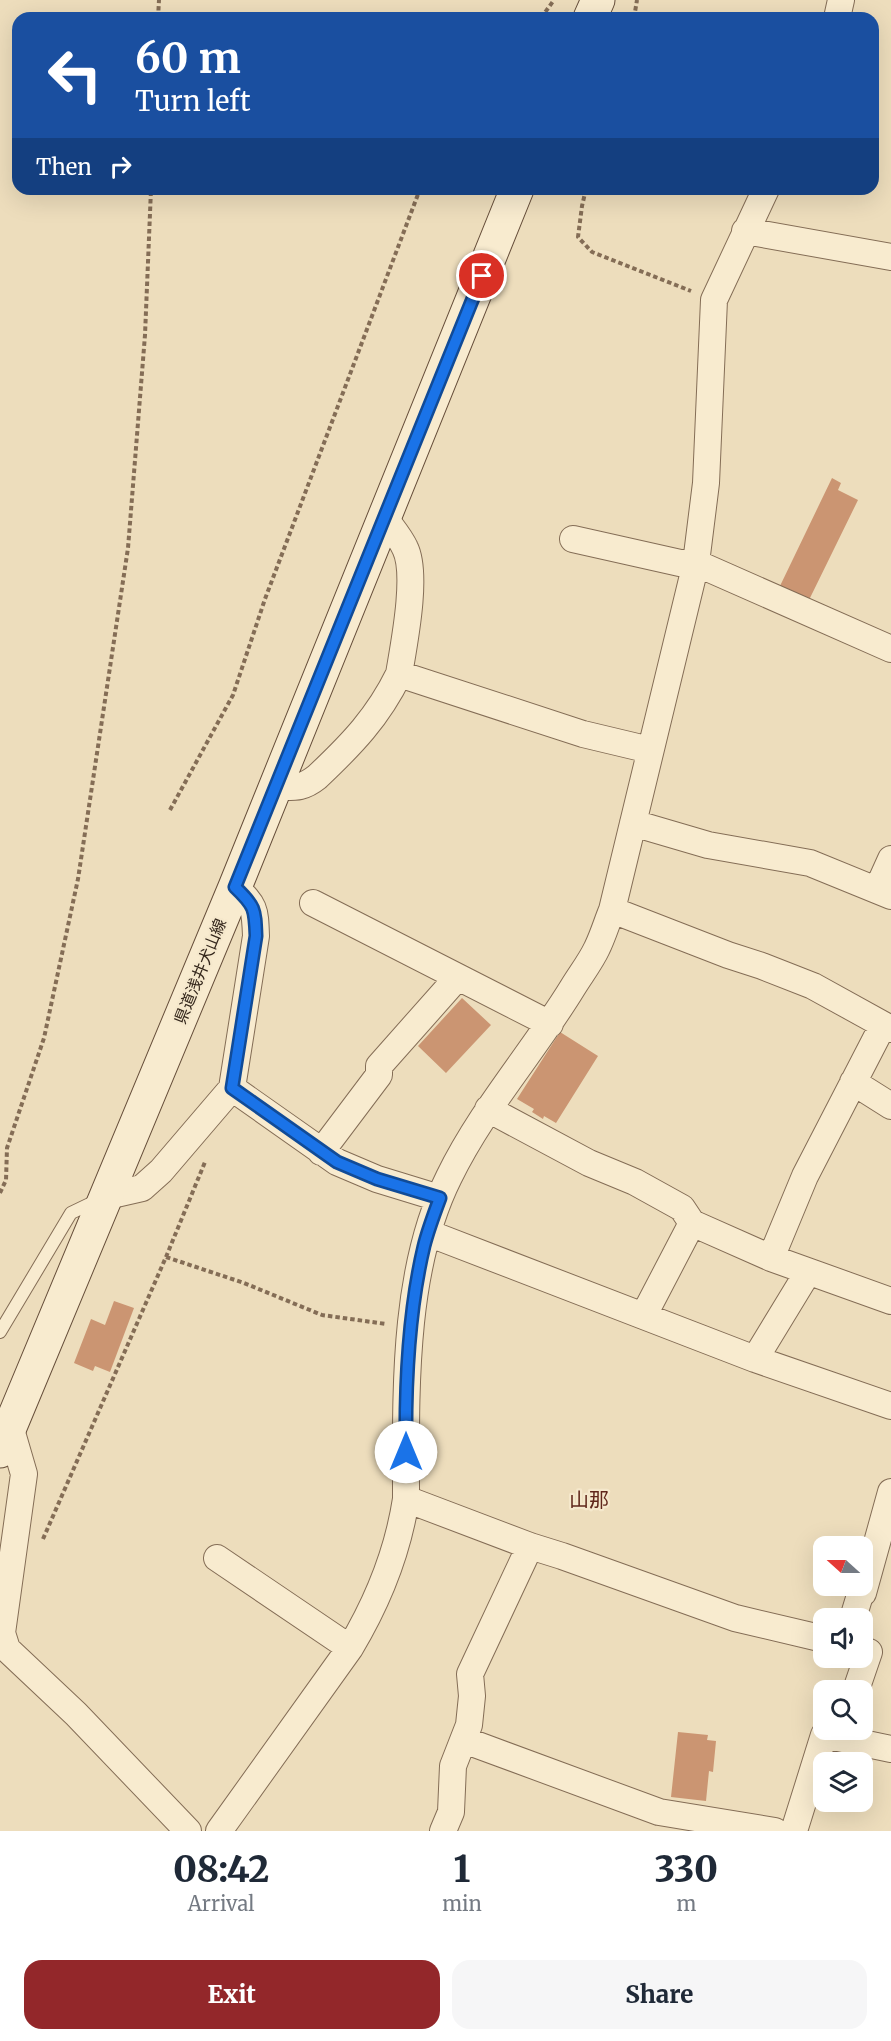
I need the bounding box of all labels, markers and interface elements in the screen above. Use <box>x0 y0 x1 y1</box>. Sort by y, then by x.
text: 60 m <box>135 32 241 84</box>
icon: left <box>36 36 114 114</box>
text: Turn left <box>135 84 250 118</box>
icon: right <box>104 150 137 183</box>
text: Then <box>36 153 92 181</box>
pin <box>456 250 507 301</box>
icon: arrive <box>465 259 498 292</box>
street label: 県道浅井犬山線 <box>170 915 230 1027</box>
position arrow <box>374 1420 438 1484</box>
district label: 山那 <box>569 1487 609 1512</box>
north arrow <box>813 1536 873 1596</box>
map controls <box>813 1536 873 1812</box>
button: sound <box>813 1608 873 1668</box>
button: search <box>813 1680 873 1740</box>
button: layers <box>813 1752 873 1812</box>
text: 08:42 <box>173 1847 269 1892</box>
text: 1 <box>454 1847 470 1892</box>
text: 330 <box>655 1847 718 1892</box>
text: Arrival <box>188 1891 254 1916</box>
text: min <box>442 1891 482 1916</box>
text: m <box>676 1891 696 1916</box>
button: Exit <box>24 1960 440 2029</box>
button: Share <box>452 1960 867 2029</box>

